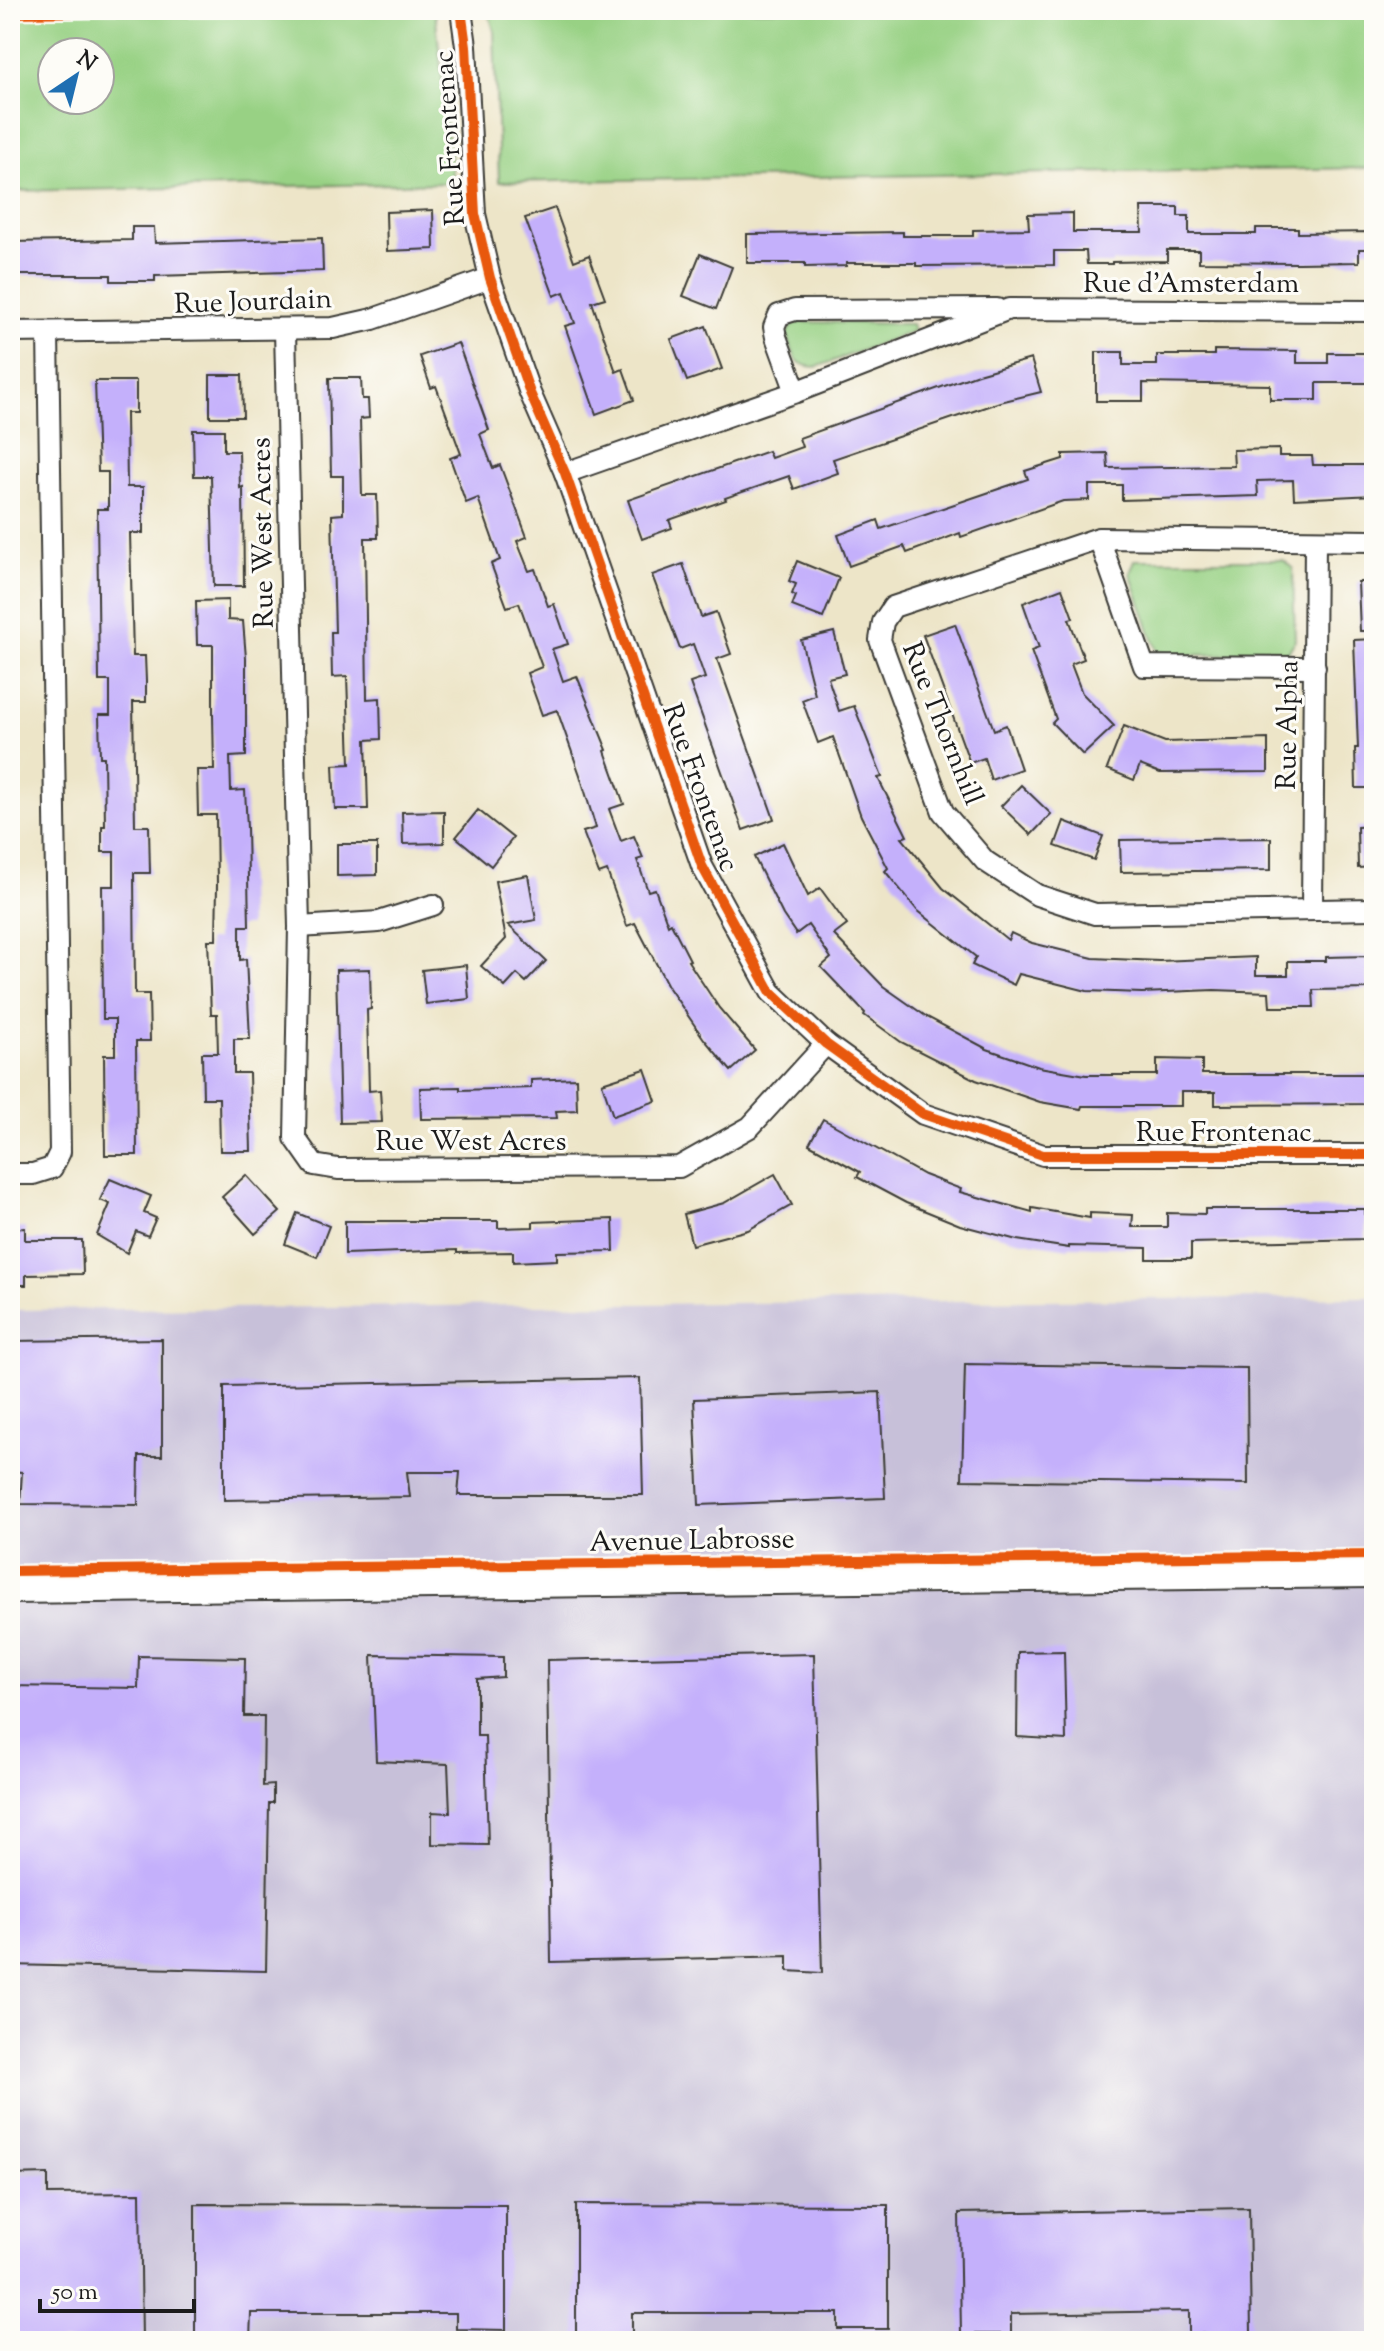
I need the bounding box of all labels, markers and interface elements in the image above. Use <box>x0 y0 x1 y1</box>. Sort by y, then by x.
north arrow <box>36 36 116 116</box>
text: N <box>69 44 102 80</box>
street label: Rue Frontenac <box>425 49 477 227</box>
street label: Rue d'Amsterdam <box>1083 265 1299 305</box>
street label: Rue Jourdain <box>174 280 333 326</box>
street label: Rue West Acres <box>242 437 286 629</box>
street label: Rue Thornhill <box>890 637 992 812</box>
street label: Rue Alpha <box>1268 660 1310 790</box>
street label: Rue Frontenac <box>650 699 748 878</box>
street label: Rue Frontenac <box>1136 1114 1312 1154</box>
street label: Rue West Acres <box>376 1123 566 1163</box>
street label: Avenue Labrosse <box>589 1520 795 1564</box>
scale bar <box>40 2263 194 2313</box>
text: 50 m <box>50 2276 98 2310</box>

